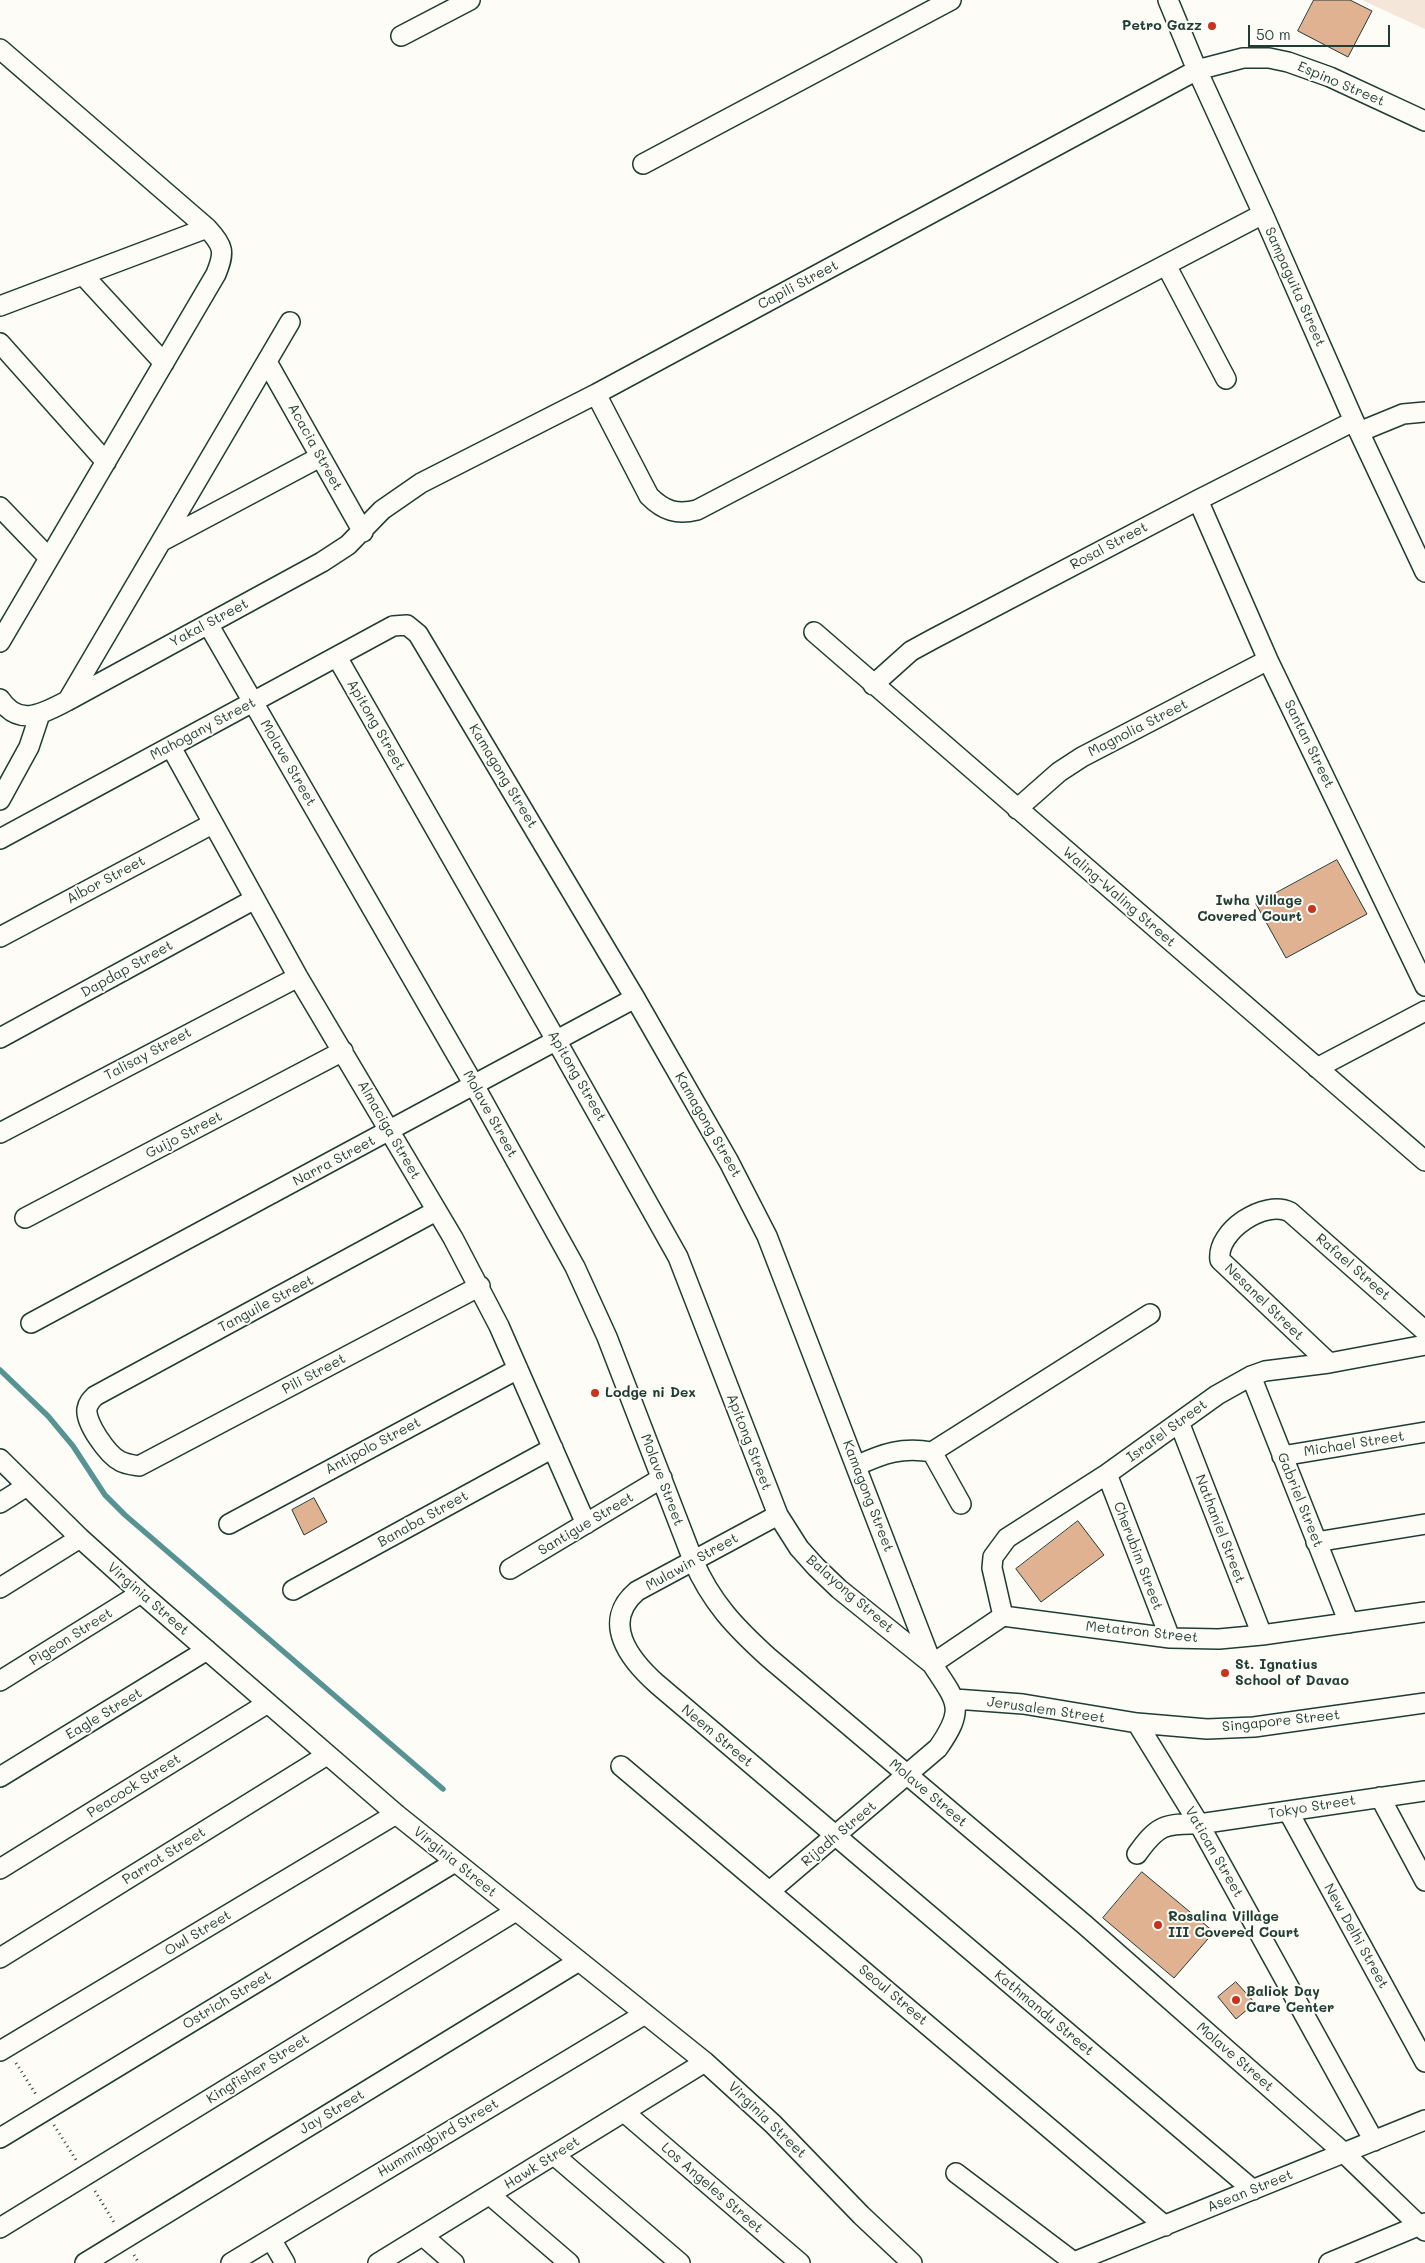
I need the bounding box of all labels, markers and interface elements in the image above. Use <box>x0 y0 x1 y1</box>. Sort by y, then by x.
scale bar <box>1250 15 1392 47</box>
place label: Petro Gazz <box>1122 18 1202 34</box>
marker: Petro Gazz <box>1206 20 1218 32</box>
text: 50 m <box>1256 24 1291 44</box>
street label: Espino Street <box>1295 58 1387 110</box>
street label: Sampaguita Street <box>1261 225 1329 349</box>
street label: Capili Street <box>755 257 841 313</box>
street label: Acacia Street <box>284 401 346 493</box>
street label: Rosal Street <box>1067 519 1151 573</box>
street label: Yakal Street <box>167 595 251 651</box>
street label: Apitong Street <box>343 677 409 773</box>
street label: Mahogany Street <box>147 694 259 764</box>
street label: Magnolia Street <box>1085 696 1191 760</box>
street label: Santan Street <box>1280 697 1338 791</box>
street label: Molave Street <box>257 717 319 809</box>
street label: Kamagong Street <box>465 721 541 831</box>
street label: Waling-Waling Street <box>1059 843 1179 951</box>
street label: Albor Street <box>64 852 148 908</box>
place label: Iwha Village Covered Court <box>1197 893 1302 926</box>
marker: Iwha Village Covered Court <box>1306 903 1318 915</box>
street label: Dapdap Street <box>78 937 176 1001</box>
street label: Talisay Street <box>102 1024 194 1084</box>
street label: Apitong Street <box>544 1028 610 1124</box>
street label: Molave Street <box>459 1068 521 1160</box>
street label: Kamagong Street <box>671 1070 745 1180</box>
street label: Almaciga Street <box>354 1078 424 1182</box>
street label: Guijo Street <box>143 1108 225 1162</box>
street label: Narra Street <box>290 1132 378 1190</box>
street label: Rafael Street <box>1312 1230 1394 1304</box>
street label: Nesanel Street <box>1221 1260 1307 1344</box>
street label: Tanguile Street <box>215 1272 317 1336</box>
street label: Pili Street <box>279 1350 349 1398</box>
place label: Lodge ni Dex <box>605 1385 696 1401</box>
marker: Lodge ni Dex <box>589 1387 601 1399</box>
street label: Apitong Street <box>723 1391 775 1493</box>
street label: Israfel Street <box>1123 1396 1211 1466</box>
street label: Antipolo Street <box>322 1414 424 1478</box>
street label: Michael Street <box>1303 1428 1405 1460</box>
street label: Molave Street <box>637 1432 687 1528</box>
street label: Kamagong Street <box>839 1438 897 1554</box>
street label: Gabriel Street <box>1273 1450 1327 1550</box>
street label: Nathaniel Street <box>1192 1472 1248 1586</box>
street label: Banaba Street <box>375 1487 471 1551</box>
street label: Santigue Street <box>535 1489 637 1559</box>
street label: Cherubim Street <box>1110 1499 1166 1613</box>
street label: Mulawin Street <box>643 1530 741 1594</box>
street label: Balayong Street <box>803 1552 897 1636</box>
street label: Virginia Street <box>104 1559 192 1639</box>
street label: Pigeon Street <box>26 1605 116 1669</box>
street label: Metatron Street <box>1085 1618 1199 1646</box>
place label: St. Ignatius School of Davao <box>1235 1657 1349 1690</box>
marker: St. Ignatius School of Davao <box>1219 1667 1231 1679</box>
street label: Eagle Street <box>63 1685 145 1743</box>
street label: Jerusalem Street <box>986 1693 1106 1727</box>
street label: Neem Street <box>678 1701 756 1771</box>
street label: Singapore Street <box>1221 1706 1341 1736</box>
street label: Peacock Street <box>84 1750 184 1822</box>
street label: Molave Street <box>886 1755 970 1831</box>
street label: Tokyo Street <box>1267 1792 1357 1822</box>
street label: Rijadh Street <box>798 1798 880 1870</box>
street label: Vatican Street <box>1181 1804 1247 1900</box>
street label: Virginia Street <box>410 1823 500 1901</box>
street label: Parrot Street <box>119 1824 209 1888</box>
street label: New Delhi Street <box>1320 1881 1392 1991</box>
street label: Owl Street <box>162 1907 234 1959</box>
place label: Rosalina Village III Covered Court <box>1168 1909 1299 1941</box>
marker: Rosalina Village III Covered Court <box>1152 1919 1164 1931</box>
street label: Seoul Street <box>855 1961 931 2029</box>
street label: Ostrich Street <box>180 1967 274 2033</box>
street label: Kathmandu Street <box>991 1967 1097 2059</box>
place label: Baliok Day Care Center <box>1246 1984 1334 2016</box>
marker: Baliok Day Care Center <box>1230 1994 1242 2006</box>
street label: Molave Street <box>1193 2019 1277 2095</box>
street label: Kingfisher Street <box>204 2031 312 2107</box>
street label: Virginia Street <box>724 2078 810 2162</box>
street label: Jay Street <box>296 2086 368 2138</box>
street label: Hummingbird Street <box>374 2095 502 2181</box>
street label: Hawk Street <box>501 2133 583 2193</box>
street label: Los Angeles Street <box>658 2139 766 2237</box>
street label: Asean Street <box>1205 2166 1295 2216</box>

